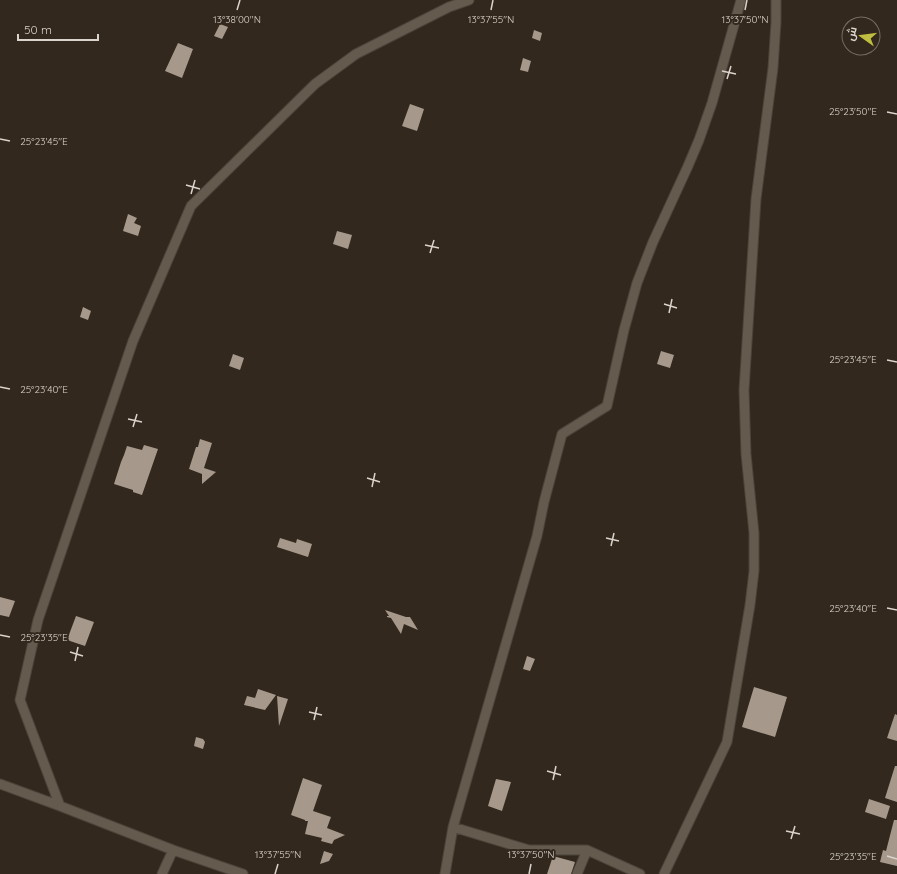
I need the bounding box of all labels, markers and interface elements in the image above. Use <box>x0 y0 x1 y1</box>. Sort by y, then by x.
text: 13°38'00"N <box>213 13 261 26</box>
text: 13°37'55"N <box>468 13 514 26</box>
text: 13°37'50"N <box>721 13 769 26</box>
scale bar <box>18 16 98 42</box>
north arrow <box>841 16 881 56</box>
text: 50 m <box>24 22 52 37</box>
text: ش <box>843 25 860 42</box>
text: 25°23'50"E <box>829 105 877 118</box>
text: 25°23'45"E <box>20 135 68 148</box>
text: 25°23'45"E <box>829 353 877 366</box>
text: 25°23'40"E <box>20 383 68 396</box>
text: 25°23'40"E <box>829 602 877 615</box>
text: 25°23'35"E <box>20 631 68 644</box>
text: 13°37'55"N <box>255 848 301 861</box>
text: 13°37'50"N <box>507 848 555 861</box>
text: 25°23'35"E <box>829 850 877 863</box>

